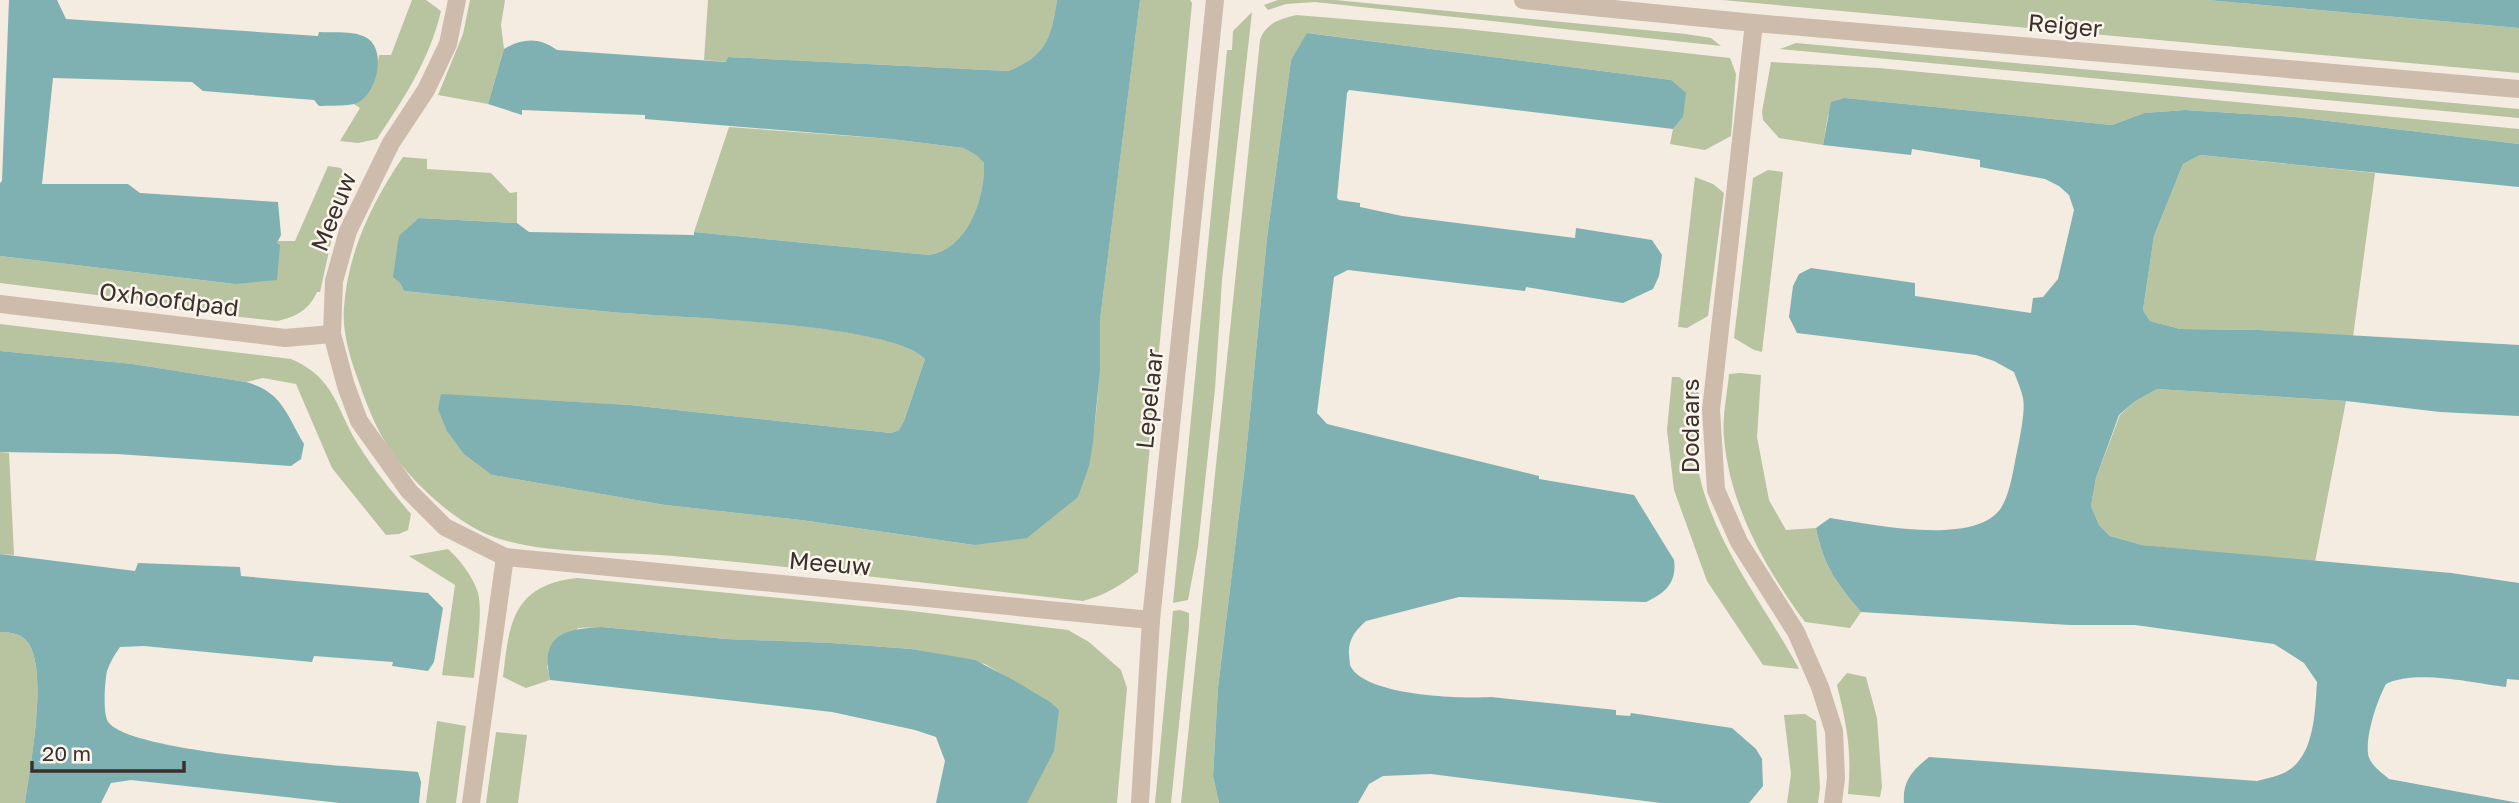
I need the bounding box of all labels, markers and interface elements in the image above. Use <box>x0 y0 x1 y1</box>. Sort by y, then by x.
street label: Reiger <box>2027 7 2103 42</box>
street label: Meeuw <box>304 168 361 255</box>
street label: Oxhoofdpad <box>98 276 241 321</box>
street label: Lepelaar <box>1129 348 1168 450</box>
street label: Dodaars <box>1675 378 1704 474</box>
street label: Meeuw <box>788 544 872 581</box>
scale bar <box>32 730 184 774</box>
text: 20 m <box>42 740 91 766</box>

